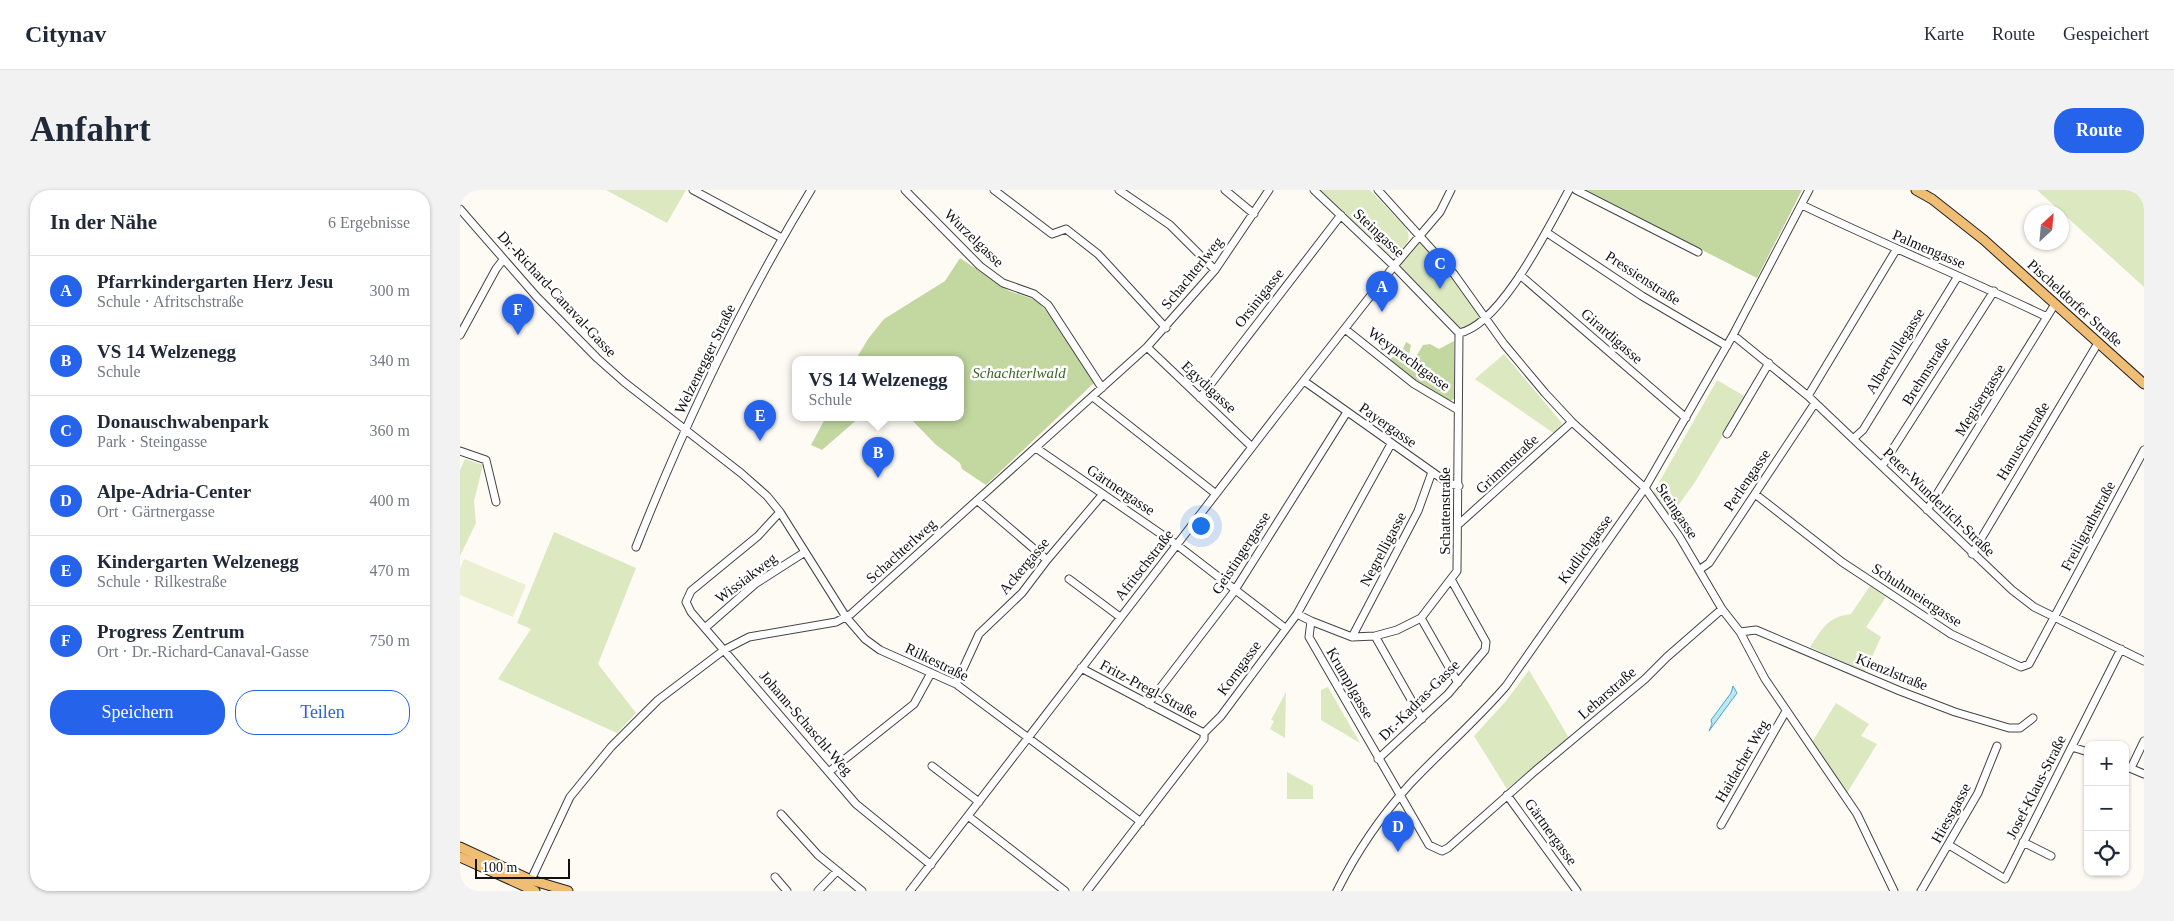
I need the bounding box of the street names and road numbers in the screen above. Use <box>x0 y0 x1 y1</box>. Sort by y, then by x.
street label: Wurzelgasse <box>941 206 1007 270</box>
street label: Steingasse <box>1350 206 1408 261</box>
street label: Palmengasse <box>1890 226 1968 272</box>
street label: Dr.-Richard-Canaval-Gasse <box>494 228 620 360</box>
street label: Schachterlweg <box>1158 233 1226 312</box>
street label: Pressienstraße <box>1603 248 1684 308</box>
street label: Pischeldorfer Straße <box>2024 256 2126 350</box>
street label: Orsinigasse <box>1231 265 1287 331</box>
street label: Welzenegger Straße <box>672 301 739 416</box>
street label: Girardigasse <box>1578 305 1646 367</box>
street label: Albertvillegasse <box>1862 305 1928 397</box>
street label: Weyprechtgasse <box>1365 324 1453 394</box>
street label: Brehmstraße <box>1899 334 1953 408</box>
street label: Egydigasse <box>1179 358 1240 416</box>
street label: Megisergasse <box>1952 361 2009 439</box>
street label: Payergasse <box>1356 399 1420 451</box>
street label: Hanuschstraße <box>1993 399 2053 483</box>
street label: Grimmstraße <box>1473 431 1542 497</box>
street label: Peter-Wunderlich-Straße <box>1880 444 1998 560</box>
street label: Perlengasse <box>1721 446 1774 514</box>
street label: Gärtnergasse <box>1084 462 1158 519</box>
street label: Schattenstraße <box>1437 467 1453 555</box>
street label: Freiligrathstraße <box>2058 478 2118 574</box>
street label: Steingasse <box>1653 480 1702 542</box>
street label: Geistingergasse <box>1209 509 1274 597</box>
street label: Negrelligasse <box>1357 509 1409 589</box>
street label: Kudlichgasse <box>1555 511 1615 586</box>
street label: Schachterlweg <box>863 515 940 586</box>
street label: Afritschstraße <box>1112 526 1177 603</box>
street label: Ackergasse <box>996 534 1052 598</box>
street label: Wissiakweg <box>712 549 780 606</box>
street label: Schuhmeiergasse <box>1869 560 1965 630</box>
street label: Korngasse <box>1214 637 1264 698</box>
street label: Rilkestraße <box>903 640 972 684</box>
street label: Krumplgasse <box>1323 645 1377 722</box>
street label: Kienzlstraße <box>1854 650 1930 694</box>
street label: Dr.-Kadras-Gasse <box>1375 656 1463 744</box>
street label: Fritz-Pregl-Straße <box>1097 657 1201 722</box>
street label: Leharstraße <box>1575 664 1639 722</box>
street label: Johann-Schaschl-Weg <box>756 668 856 779</box>
street label: Haidacher Weg <box>1712 717 1772 805</box>
street label: Josef-Klaus-Straße <box>2003 732 2069 841</box>
street label: Hiessgasse <box>1928 780 1974 846</box>
street label: Gärtnergasse <box>1522 796 1581 869</box>

